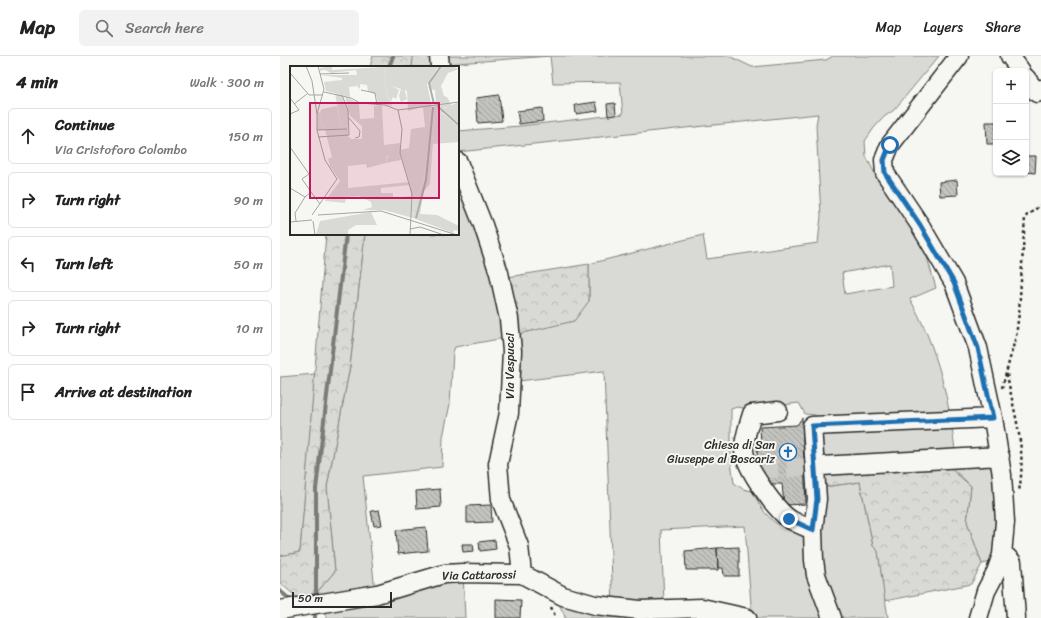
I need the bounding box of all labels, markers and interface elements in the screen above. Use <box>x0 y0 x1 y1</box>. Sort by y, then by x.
search box <box>79 10 359 46</box>
text: Map <box>20 11 55 44</box>
text: Search here <box>125 15 204 41</box>
text: Map <box>876 15 901 40</box>
text: Layers <box>923 15 963 40</box>
text: Share <box>985 15 1021 40</box>
icon: search <box>93 17 115 39</box>
inset map <box>290 66 459 235</box>
text: 4 min <box>16 67 58 97</box>
map controls <box>993 68 1029 176</box>
button: + <box>993 68 1029 104</box>
text: Walk · 300 m <box>190 71 264 94</box>
button: − <box>993 104 1029 140</box>
text: Continue <box>55 112 115 138</box>
icon: ahead <box>17 125 39 147</box>
text: 150 m <box>228 125 263 148</box>
route start <box>881 136 899 154</box>
text: Via Cristoforo Colombo <box>55 138 187 161</box>
button: layers <box>993 140 1029 176</box>
text: Turn right <box>55 187 120 213</box>
icon: right <box>17 189 39 211</box>
text: 90 m <box>233 189 263 212</box>
text: Turn left <box>55 251 113 277</box>
icon: left <box>17 253 39 275</box>
text: 50 m <box>233 253 263 276</box>
text: Turn right <box>55 315 120 341</box>
icon: right <box>17 317 39 339</box>
text: 10 m <box>236 317 263 340</box>
street label: Via Vespucci <box>499 332 521 399</box>
text: Arrive at destination <box>55 379 192 405</box>
icon: arrive <box>17 381 39 403</box>
place label: Chiesa di San Giuseppe al Boscariz <box>667 434 776 470</box>
church icon: Chiesa di San Giuseppe al Boscariz <box>778 442 798 462</box>
route end <box>780 510 798 528</box>
street label: Via Cattarossi <box>442 563 517 587</box>
text: 50 m <box>298 589 323 608</box>
scale bar <box>292 590 392 609</box>

